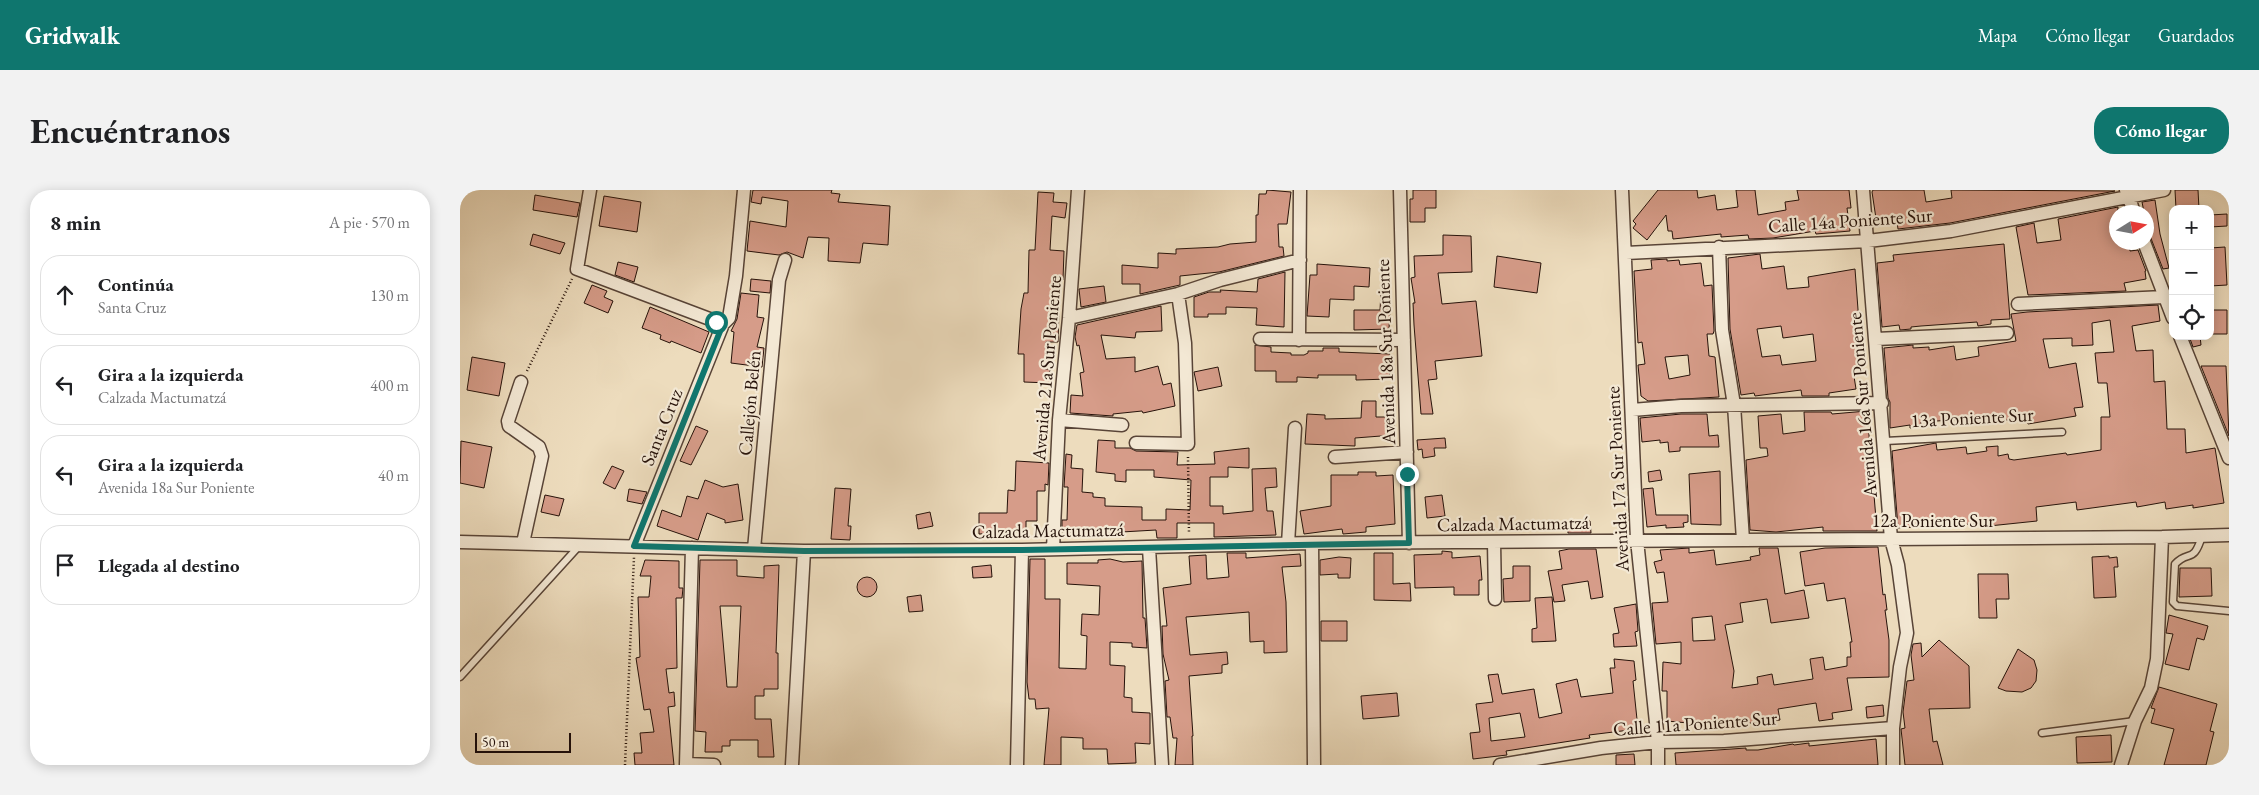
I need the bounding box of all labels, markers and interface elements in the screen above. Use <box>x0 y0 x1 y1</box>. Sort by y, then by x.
text: Gridwalk <box>25 20 120 51</box>
text: Mapa <box>1978 24 2017 47</box>
text: Cómo llegar <box>2045 24 2130 47</box>
text: Guardados <box>2158 24 2234 47</box>
button: Cómo llegar <box>2094 107 2229 154</box>
text: Encuéntranos <box>30 108 230 153</box>
street label: Calle 14a Poniente Sur <box>1767 202 1934 239</box>
north arrow <box>2109 205 2154 250</box>
map controls <box>2169 205 2214 340</box>
button: + <box>2169 205 2214 250</box>
text: 8 min <box>50 209 101 236</box>
text: A pie · 570 m <box>329 212 410 233</box>
button: − <box>2169 250 2214 295</box>
street label: Avenida 18a Sur Poniente <box>1370 259 1401 446</box>
text: Continúa <box>98 272 174 297</box>
street label: Avenida 21a Sur Poniente <box>1026 274 1067 463</box>
icon: ahead <box>51 281 79 309</box>
text: 130 m <box>370 285 409 306</box>
button: locate <box>2169 295 2214 340</box>
text: Santa Cruz <box>98 297 166 318</box>
route start <box>705 311 728 334</box>
street label: Avenida 16a Sur Poniente <box>1842 311 1883 500</box>
street label: Callejón Belén <box>732 349 767 457</box>
text: Gira a la izquierda <box>98 362 244 387</box>
icon: left <box>51 371 79 399</box>
text: 400 m <box>370 375 409 396</box>
street label: Santa Cruz <box>635 384 689 469</box>
street label: Avenida 17a Sur Poniente <box>1600 386 1635 573</box>
text: Calzada Mactumatzá <box>98 387 226 408</box>
street label: 13a Poniente Sur <box>1910 402 2035 433</box>
text: Gira a la izquierda <box>98 452 244 477</box>
icon: left <box>51 461 79 489</box>
route end <box>1396 463 1419 486</box>
text: 40 m <box>378 465 409 486</box>
text: Avenida 18a Sur Poniente <box>98 477 254 498</box>
street label: 12a Poniente Sur <box>1871 508 1995 533</box>
street label: Calzada Mactumatzá <box>1437 510 1590 537</box>
street label: Calzada Mactumatzá <box>972 517 1125 544</box>
icon: arrive <box>51 551 79 579</box>
text: Llegada al destino <box>98 553 240 578</box>
street label: Calle 11a Poniente Sur <box>1612 705 1779 742</box>
scale bar <box>475 730 571 753</box>
text: 50 m <box>482 733 509 751</box>

